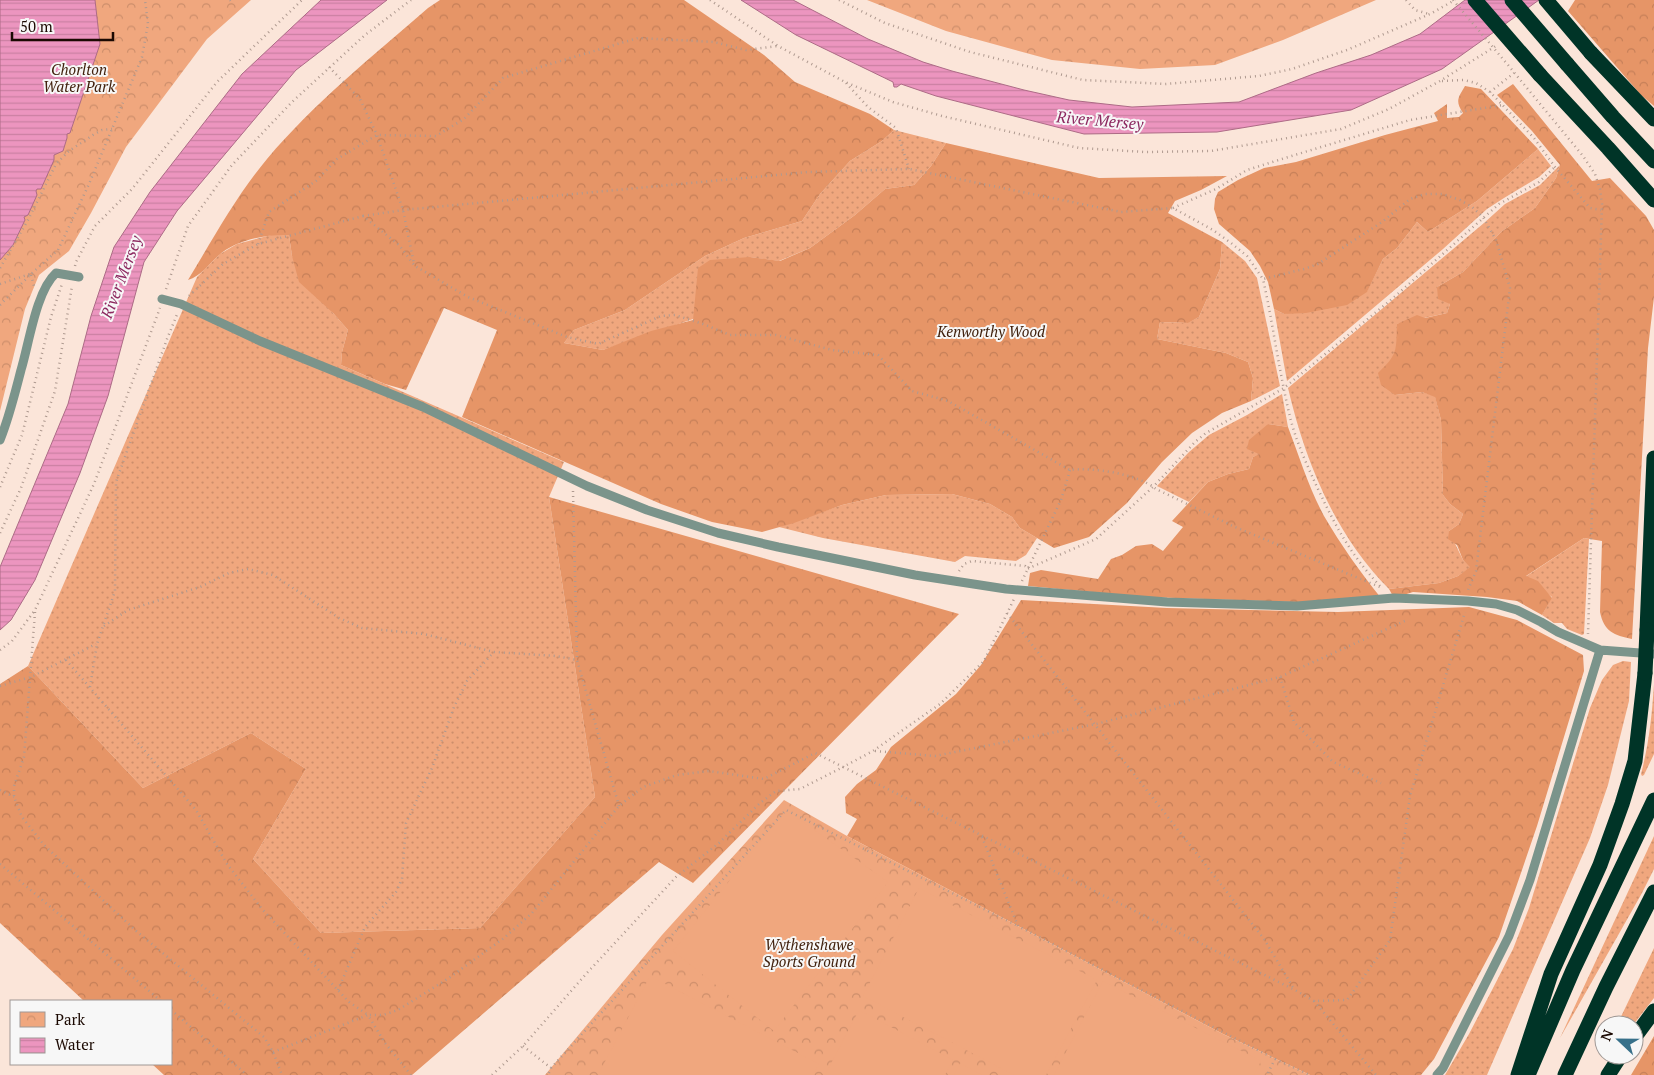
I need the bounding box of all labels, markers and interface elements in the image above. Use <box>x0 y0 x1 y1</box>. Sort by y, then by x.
scale bar <box>12 10 114 42</box>
text: 50 m <box>20 16 53 36</box>
park label: Chorlton Water Park <box>43 59 116 96</box>
water label: River Mersey <box>1055 105 1145 135</box>
water label: River Mersey <box>95 232 147 323</box>
park label: Kenworthy Wood <box>936 321 1046 341</box>
park label: Wythenshawe Sports Ground <box>763 934 856 971</box>
legend <box>10 1000 172 1065</box>
text: Park <box>55 1009 85 1029</box>
north arrow <box>1594 1015 1644 1065</box>
text: N <box>1596 1026 1617 1043</box>
text: Water <box>55 1034 95 1054</box>

